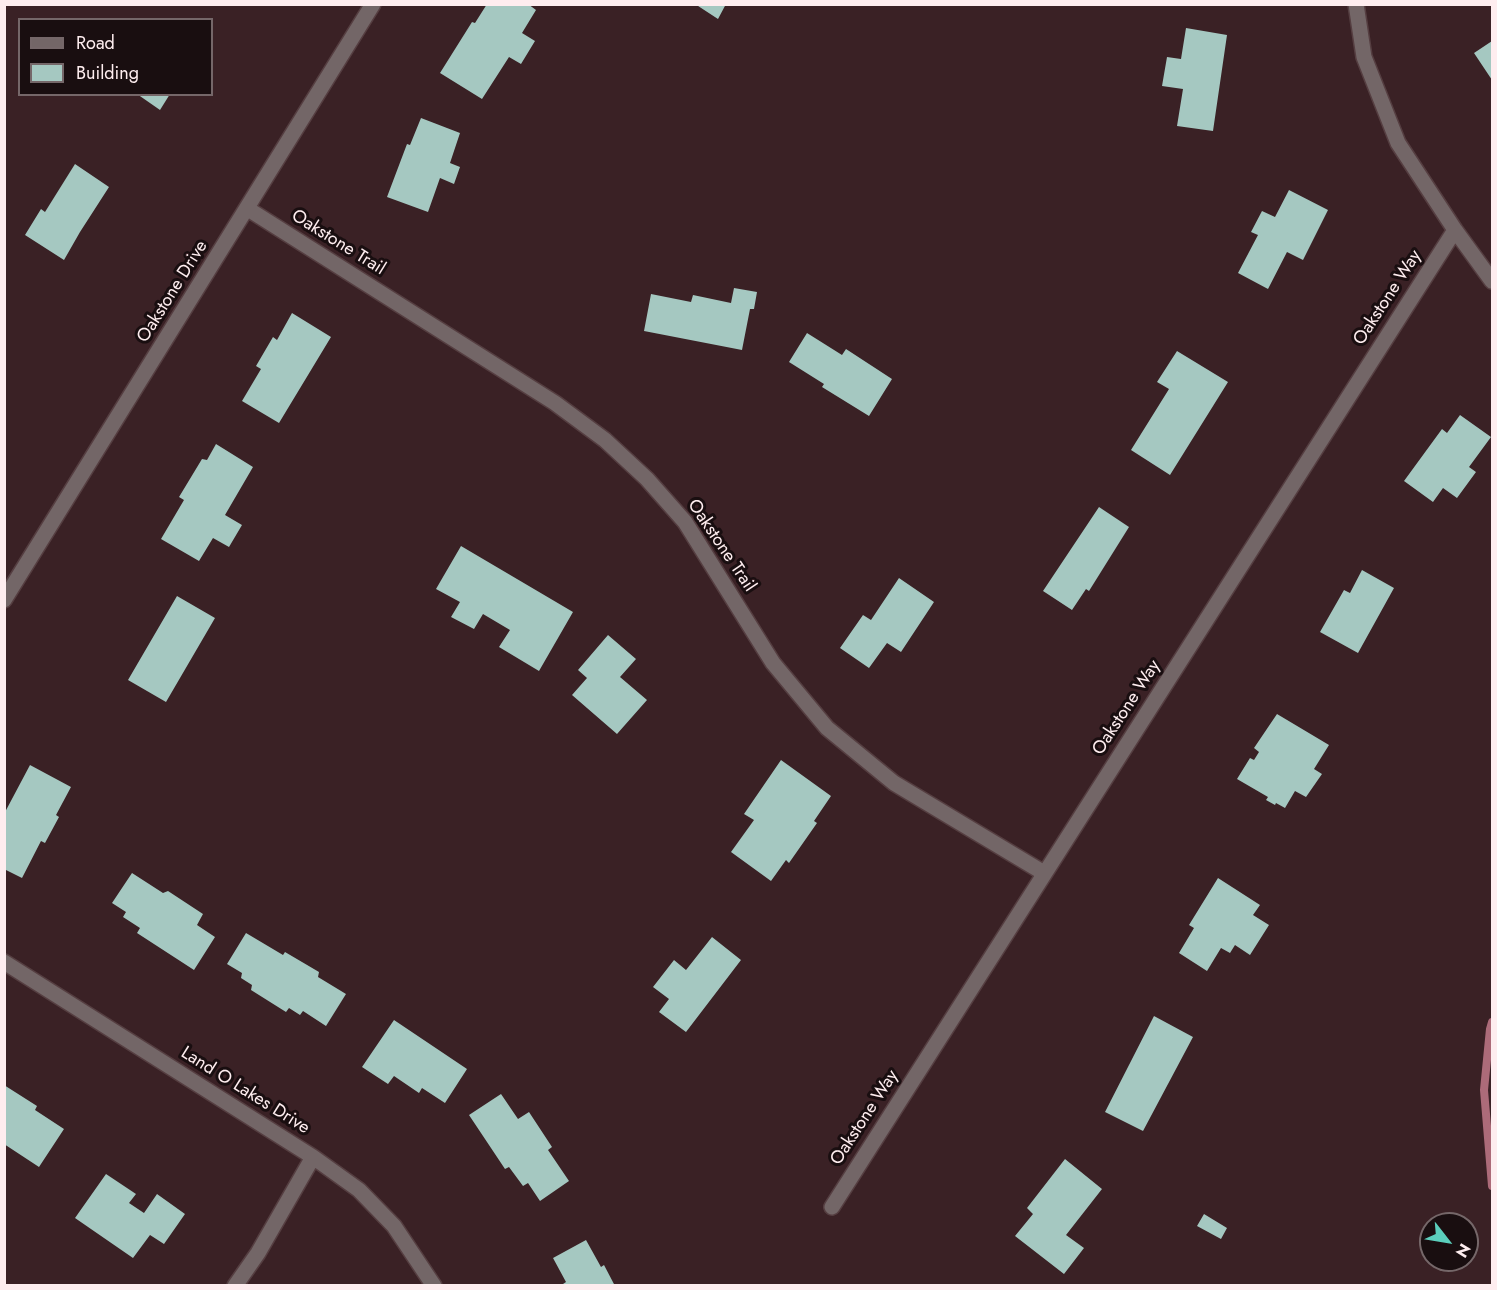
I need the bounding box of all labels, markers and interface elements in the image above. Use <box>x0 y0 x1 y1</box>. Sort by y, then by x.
legend <box>18 18 213 96</box>
text: Road <box>76 30 115 56</box>
text: Building <box>76 60 139 86</box>
street label: Oakstone Trail <box>287 206 389 280</box>
street label: Oakstone Drive <box>133 237 213 347</box>
street label: Oakstone Way <box>1349 246 1427 350</box>
street label: Oakstone Trail <box>682 496 760 596</box>
street label: Oakstone Way <box>1088 656 1166 760</box>
street label: Land O Lakes Drive <box>177 1043 313 1139</box>
street label: Oakstone Way <box>826 1066 904 1170</box>
north arrow <box>1419 1212 1479 1272</box>
text: N <box>1450 1239 1476 1262</box>

